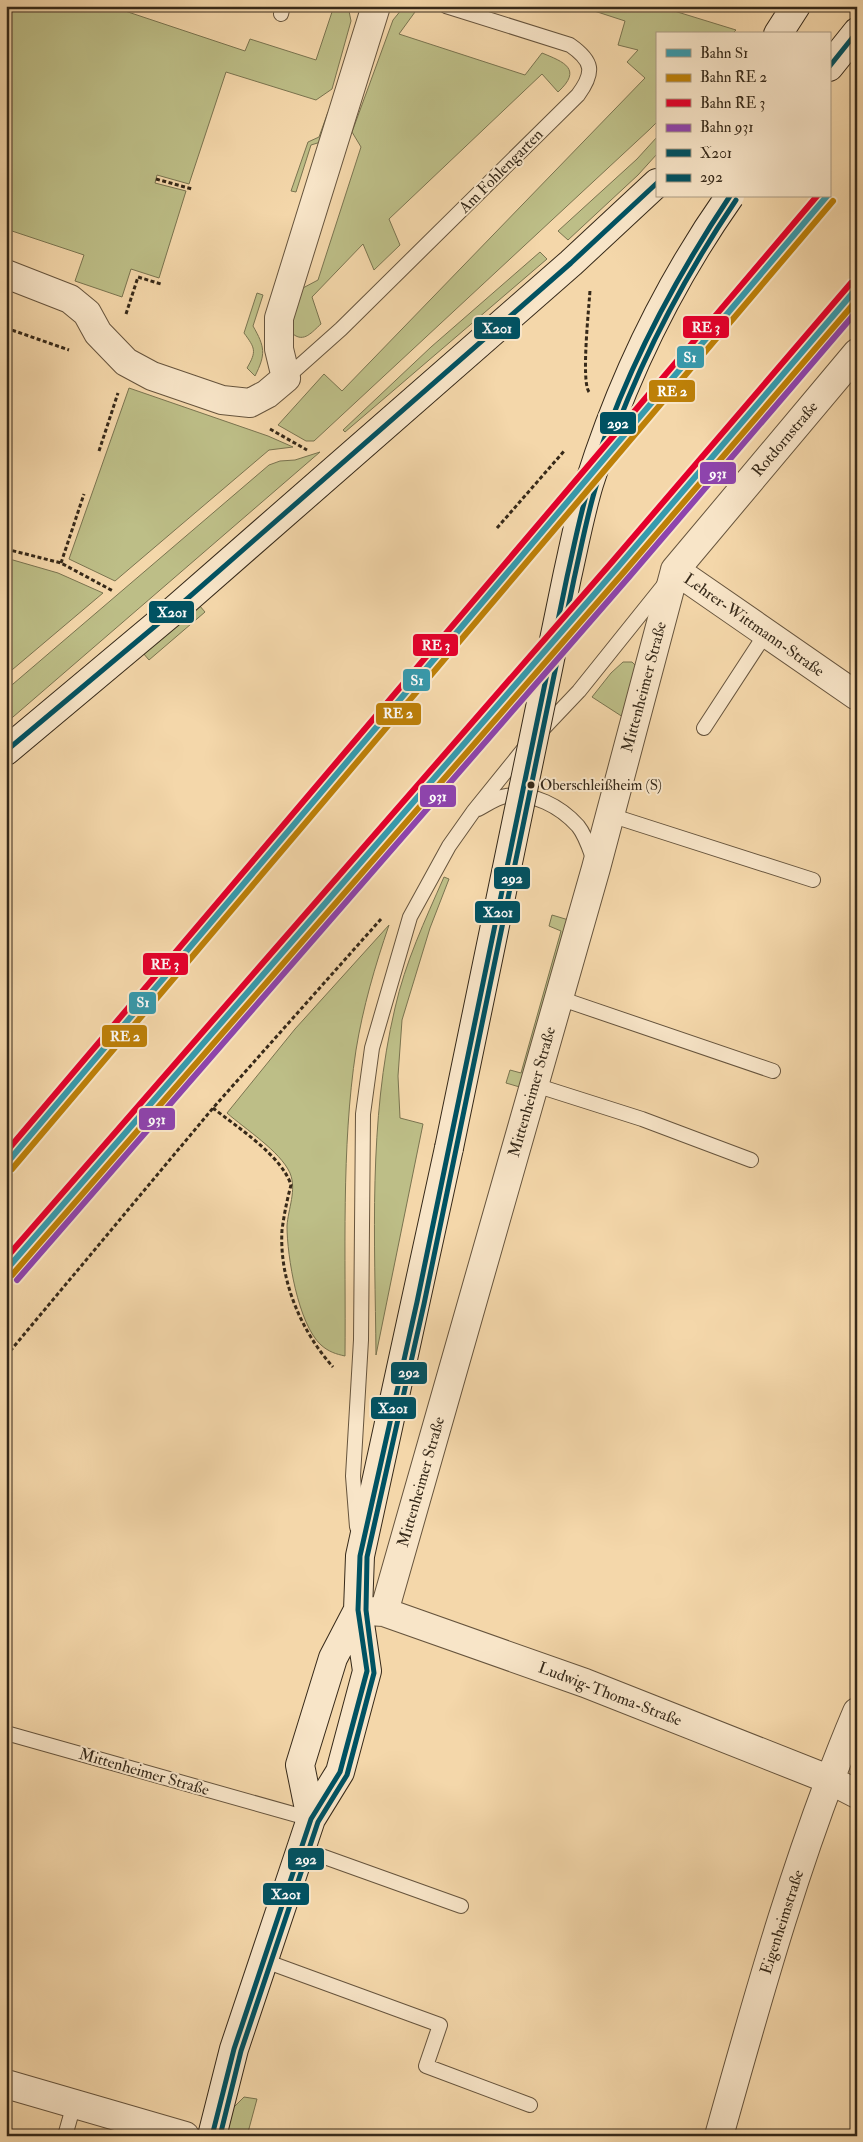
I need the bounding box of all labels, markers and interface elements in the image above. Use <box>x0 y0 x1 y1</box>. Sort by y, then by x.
legend <box>656 32 830 198</box>
text: Bahn S1 <box>700 44 748 63</box>
text: Bahn RE 2 <box>700 68 767 87</box>
text: Bahn RE 3 <box>700 94 765 113</box>
text: Bahn 931 <box>700 118 754 137</box>
street label: Am Fohlengarten <box>454 125 547 218</box>
text: X201 <box>700 144 732 163</box>
text: 292 <box>700 168 723 187</box>
line badge: RE 3 <box>682 315 730 339</box>
line badge: X201 <box>473 316 521 340</box>
text: RE 3 <box>692 319 720 336</box>
text: X201 <box>482 320 512 337</box>
line badge: S1 <box>676 345 705 369</box>
text: S1 <box>684 349 696 366</box>
line badge: RE 2 <box>648 379 696 403</box>
text: RE 2 <box>657 383 687 400</box>
street label: Rotdornstraße <box>748 397 823 481</box>
line badge: 292 <box>599 411 637 435</box>
text: 292 <box>607 415 629 432</box>
line badge: 931 <box>699 461 737 485</box>
text: 931 <box>707 465 727 482</box>
street label: Lehrer-Wittmann-Straße <box>680 569 828 681</box>
line badge: X201 <box>148 600 195 624</box>
text: X201 <box>157 604 187 621</box>
street label: Mittenheimer Straße <box>617 619 671 755</box>
line badge: RE 3 <box>412 633 459 657</box>
text: RE 3 <box>422 637 450 654</box>
line badge: S1 <box>402 668 431 692</box>
text: S1 <box>411 672 423 689</box>
line badge: RE 2 <box>375 702 422 726</box>
text: RE 2 <box>383 705 413 722</box>
place label: Oberschleißheim (S) <box>540 776 662 795</box>
marker: Oberschleißheim (S) <box>526 780 536 790</box>
line badge: 931 <box>419 784 457 808</box>
text: 931 <box>427 788 447 805</box>
line badge: 292 <box>493 866 531 890</box>
text: 292 <box>501 870 523 887</box>
line badge: X201 <box>474 900 521 924</box>
text: X201 <box>483 904 513 921</box>
line badge: RE 3 <box>142 952 189 976</box>
text: RE 3 <box>151 956 179 973</box>
line badge: S1 <box>128 991 157 1015</box>
text: S1 <box>137 994 149 1011</box>
line badge: RE 2 <box>101 1024 148 1048</box>
street label: Mittenheimer Straße <box>504 1024 560 1159</box>
text: RE 2 <box>110 1028 140 1045</box>
line badge: 931 <box>138 1107 176 1131</box>
text: 931 <box>146 1111 166 1128</box>
line badge: 292 <box>390 1361 428 1385</box>
text: 292 <box>398 1364 420 1381</box>
line badge: X201 <box>370 1396 417 1420</box>
text: X201 <box>378 1400 408 1417</box>
street label: Mittenheimer Straße <box>393 1414 449 1549</box>
street label: Ludwig-Thoma-Straße <box>535 1657 685 1731</box>
street label: Mittenheimer Straße <box>77 1744 212 1800</box>
line badge: 292 <box>287 1847 325 1871</box>
text: 292 <box>295 1851 317 1868</box>
street label: Eigenheimstraße <box>756 1867 808 1977</box>
line badge: X201 <box>262 1882 310 1906</box>
text: X201 <box>271 1886 301 1903</box>

